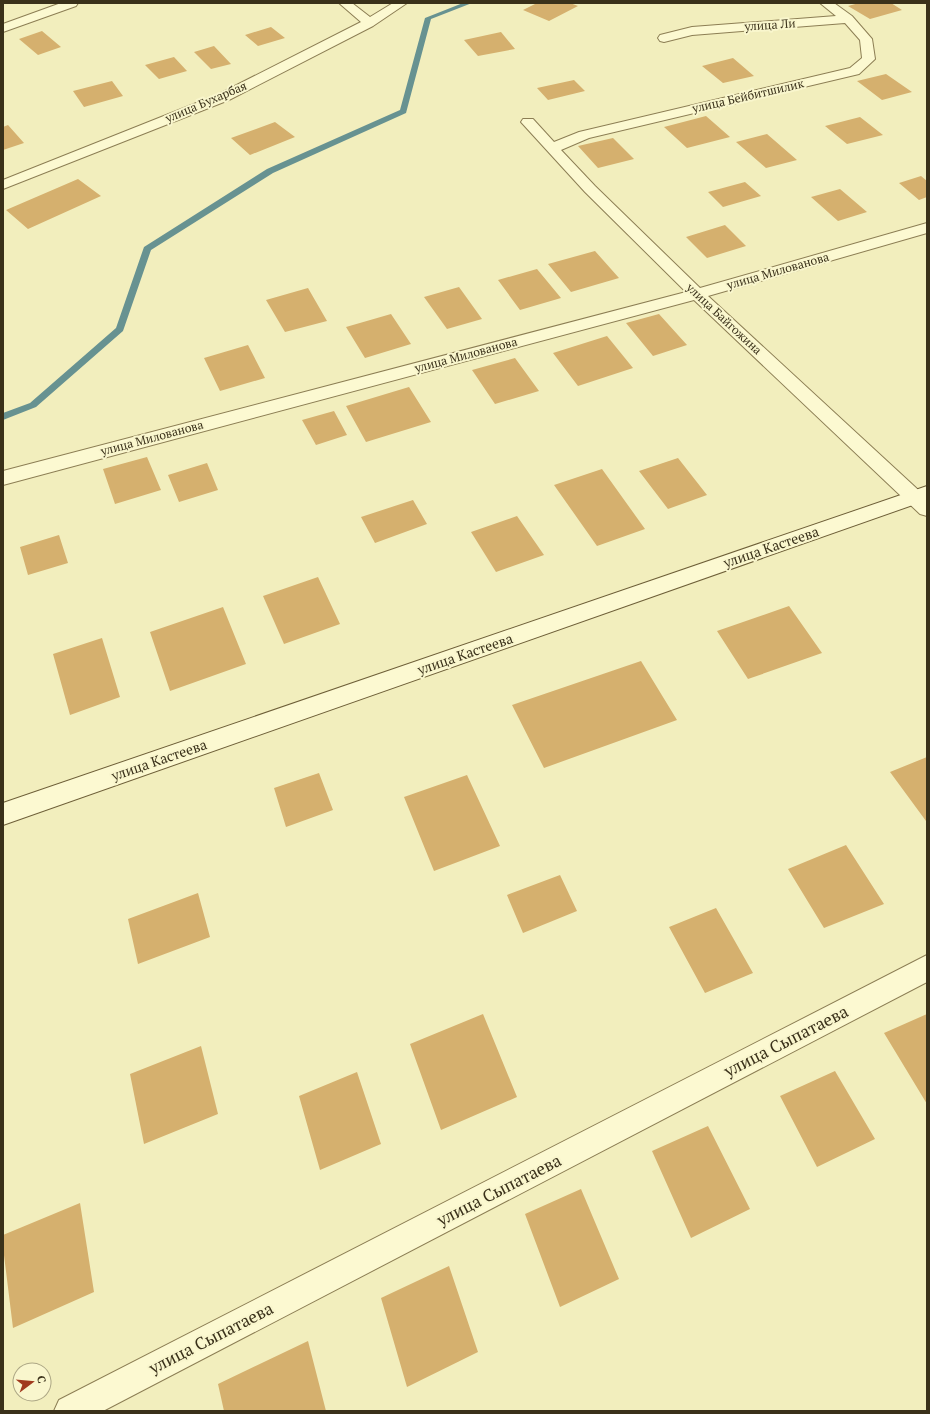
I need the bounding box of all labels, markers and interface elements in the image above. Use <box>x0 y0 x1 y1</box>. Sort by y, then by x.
street label: улица Ли <box>743 15 796 34</box>
street label: улица Бейбитшилик <box>690 75 806 116</box>
street label: улица Бухарбая <box>162 78 249 126</box>
street label: улица Милованова <box>724 249 831 293</box>
street label: улица Байгожина <box>683 279 765 357</box>
street label: улица Милованова <box>412 334 519 376</box>
street label: улица Милованова <box>98 417 205 459</box>
street label: улица Кастеева <box>720 521 821 572</box>
street label: улица Кастеева <box>414 628 515 679</box>
street label: улица Кастеева <box>108 734 209 785</box>
street label: улица Сыпатаева <box>719 999 852 1082</box>
street label: улица Сыпатаева <box>432 1148 565 1231</box>
street label: улица Сыпатаева <box>144 1296 277 1379</box>
north arrow <box>12 1362 52 1402</box>
text: С <box>34 1374 49 1385</box>

